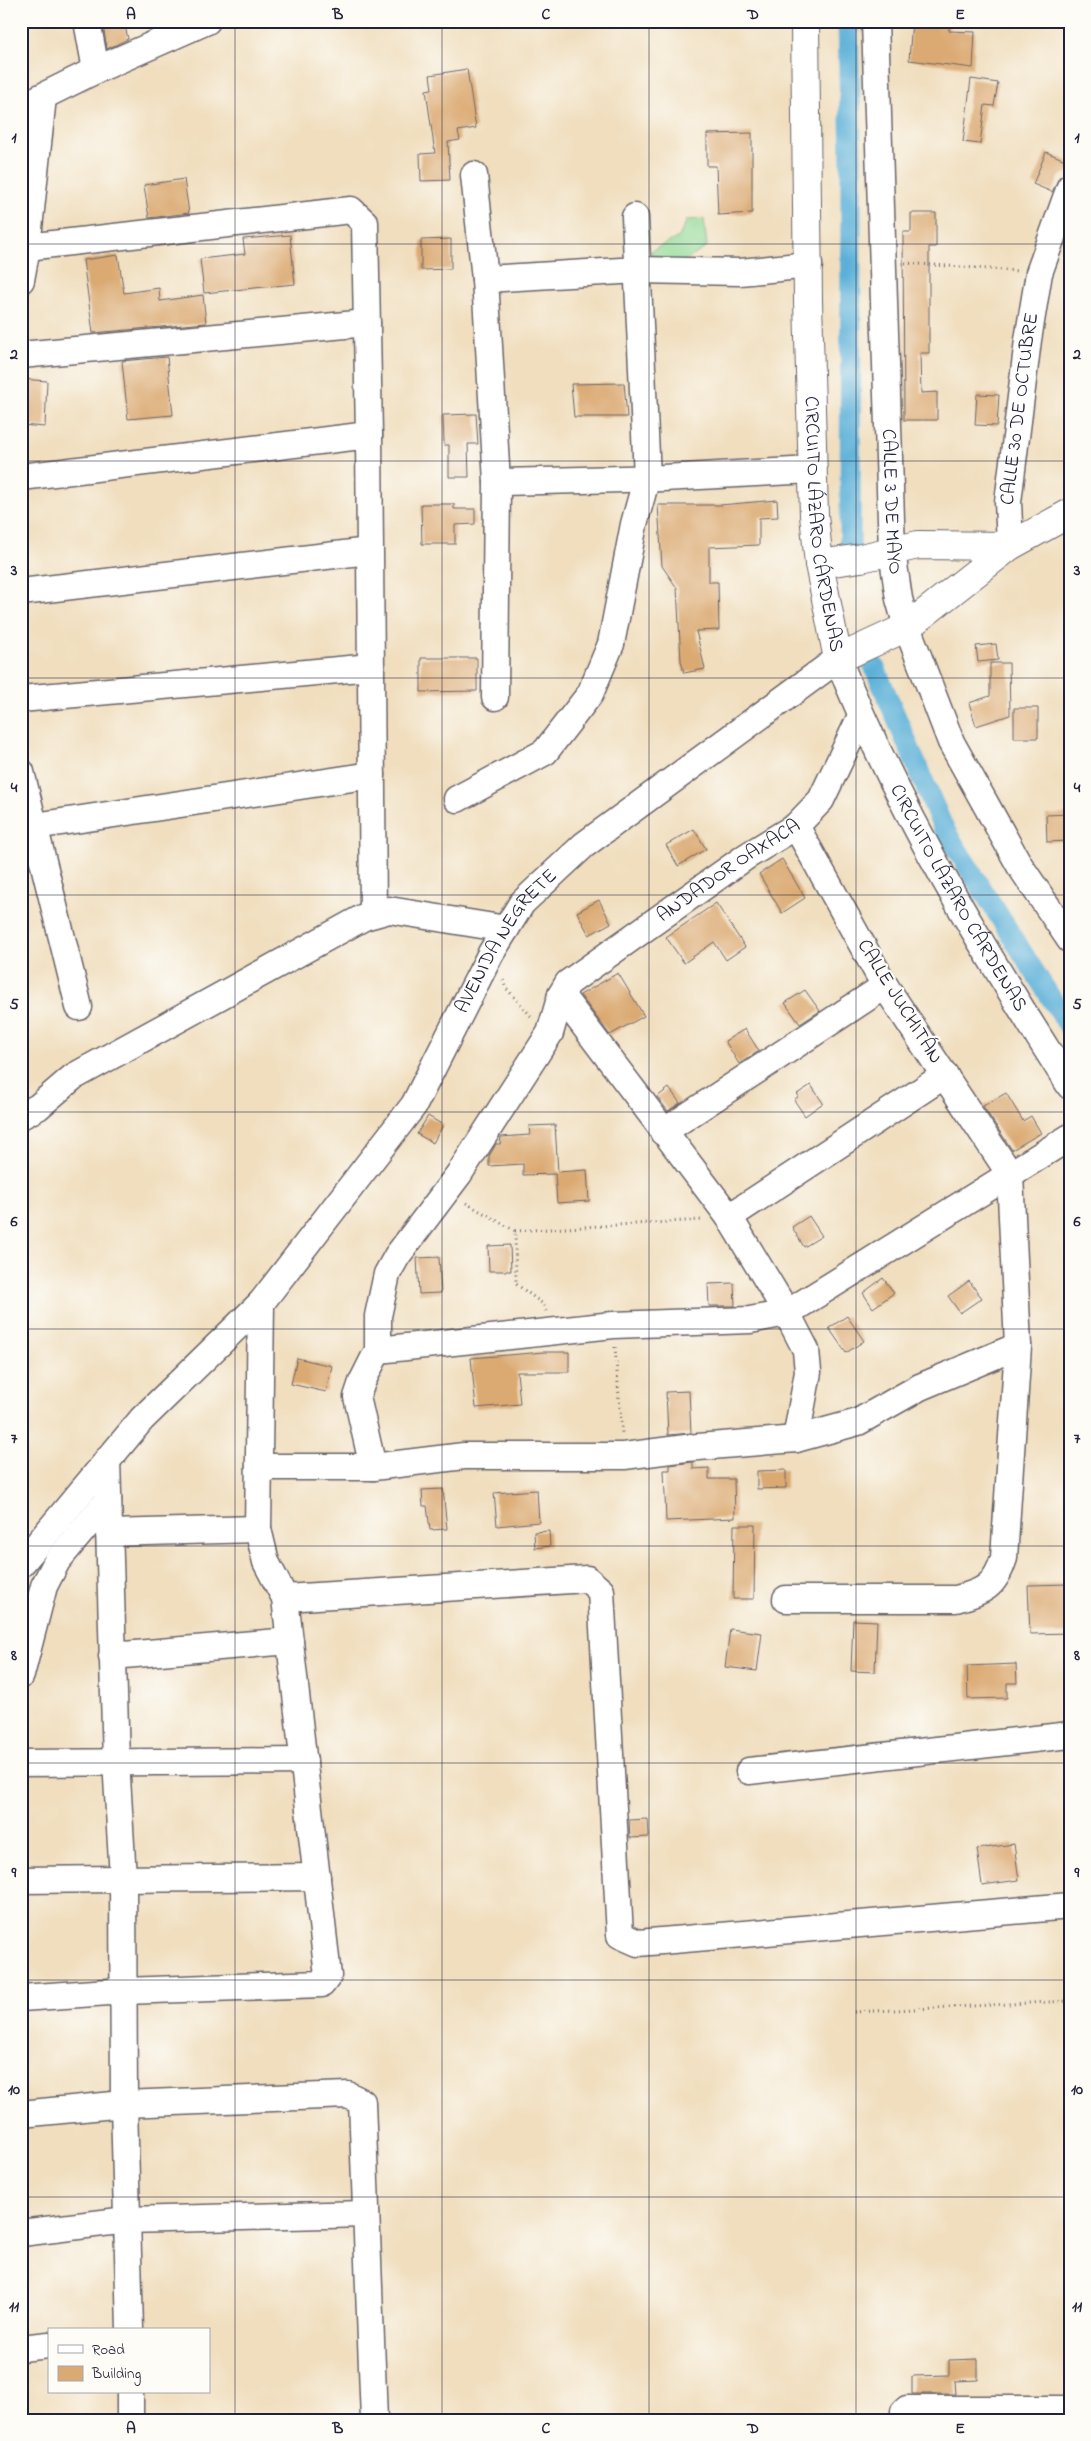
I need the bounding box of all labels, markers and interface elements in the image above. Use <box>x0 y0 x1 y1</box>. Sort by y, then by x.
text: A <box>126 3 136 27</box>
text: B <box>332 3 344 27</box>
text: C <box>542 3 551 27</box>
text: D <box>746 3 759 27</box>
text: E <box>955 3 965 27</box>
text: 1 <box>11 126 17 150</box>
text: 1 <box>1074 126 1080 150</box>
street label: CALLE 30 DE OCTUBRE <box>993 310 1047 507</box>
text: 2 <box>9 343 18 367</box>
text: 2 <box>1072 343 1081 367</box>
street label: CIRCUITO LÁZARO CÁRDENAS <box>796 396 851 655</box>
street label: CALLE 3 DE MAYO <box>874 428 910 576</box>
text: 3 <box>10 559 18 583</box>
text: 3 <box>1073 559 1081 583</box>
text: 4 <box>10 776 18 800</box>
text: 4 <box>1073 776 1081 800</box>
street label: CIRCUITO LÁZARO CÁRDENAS <box>882 779 1034 1018</box>
street label: ANDADOR OAXACA <box>651 812 806 930</box>
street label: AVENIDA NEGRETE <box>448 862 564 1019</box>
street label: CALLE JUCHITÁN <box>849 934 949 1070</box>
text: 5 <box>9 993 19 1017</box>
text: 5 <box>1072 993 1082 1017</box>
text: 6 <box>9 1210 18 1234</box>
text: 6 <box>1072 1210 1081 1234</box>
text: 7 <box>11 1427 18 1451</box>
text: 7 <box>1074 1427 1081 1451</box>
text: 8 <box>10 1644 17 1668</box>
text: 8 <box>1073 1644 1080 1668</box>
text: 9 <box>11 1861 17 1885</box>
text: 9 <box>1074 1861 1080 1885</box>
text: 10 <box>8 2078 20 2102</box>
text: 10 <box>1071 2078 1083 2102</box>
text: 11 <box>9 2295 20 2319</box>
text: 11 <box>1072 2295 1083 2319</box>
legend <box>48 2328 210 2394</box>
text: Road <box>92 2339 125 2361</box>
text: Building <box>91 2363 141 2386</box>
text: A <box>126 2417 136 2441</box>
text: B <box>332 2417 344 2441</box>
text: C <box>542 2417 551 2441</box>
text: D <box>746 2417 759 2441</box>
text: E <box>955 2417 965 2441</box>

